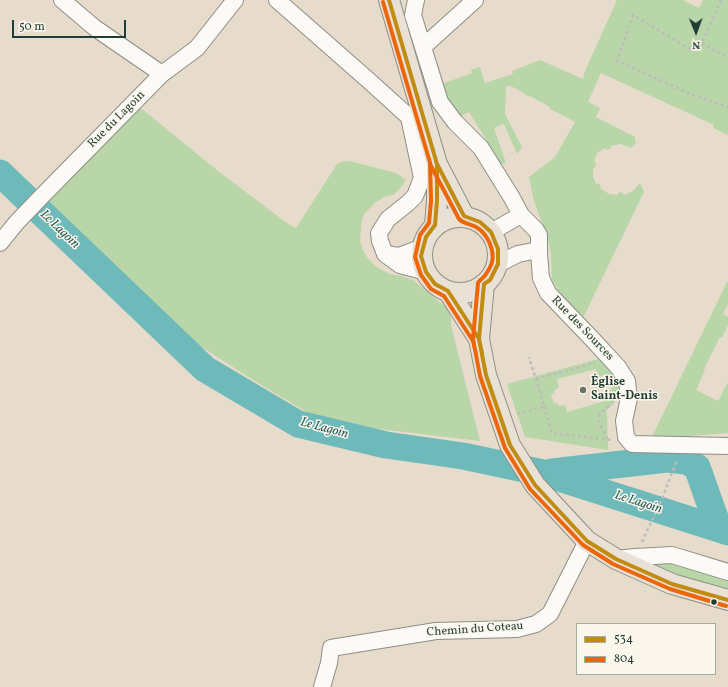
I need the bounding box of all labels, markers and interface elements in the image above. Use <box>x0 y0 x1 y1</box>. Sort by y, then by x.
scale bar <box>14 12 128 38</box>
north arrow <box>676 12 716 52</box>
text: 50 m <box>19 19 45 35</box>
text: N <box>692 37 700 52</box>
street label: Rue du Lagoin <box>85 88 149 152</box>
water label: Le Lagoin <box>36 207 82 253</box>
street label: Rue des Sources <box>548 294 616 364</box>
place label: Église Saint-Denis <box>591 376 658 404</box>
marker: Église Saint-Denis <box>578 385 588 395</box>
water label: Le Lagoin <box>298 415 350 443</box>
water label: Le Lagoin <box>612 488 664 518</box>
unlabelled marker <box>709 597 719 607</box>
street label: Chemin du Coteau <box>426 619 524 641</box>
legend <box>576 623 716 675</box>
text: 534 <box>614 631 633 647</box>
text: 804 <box>614 651 634 667</box>

